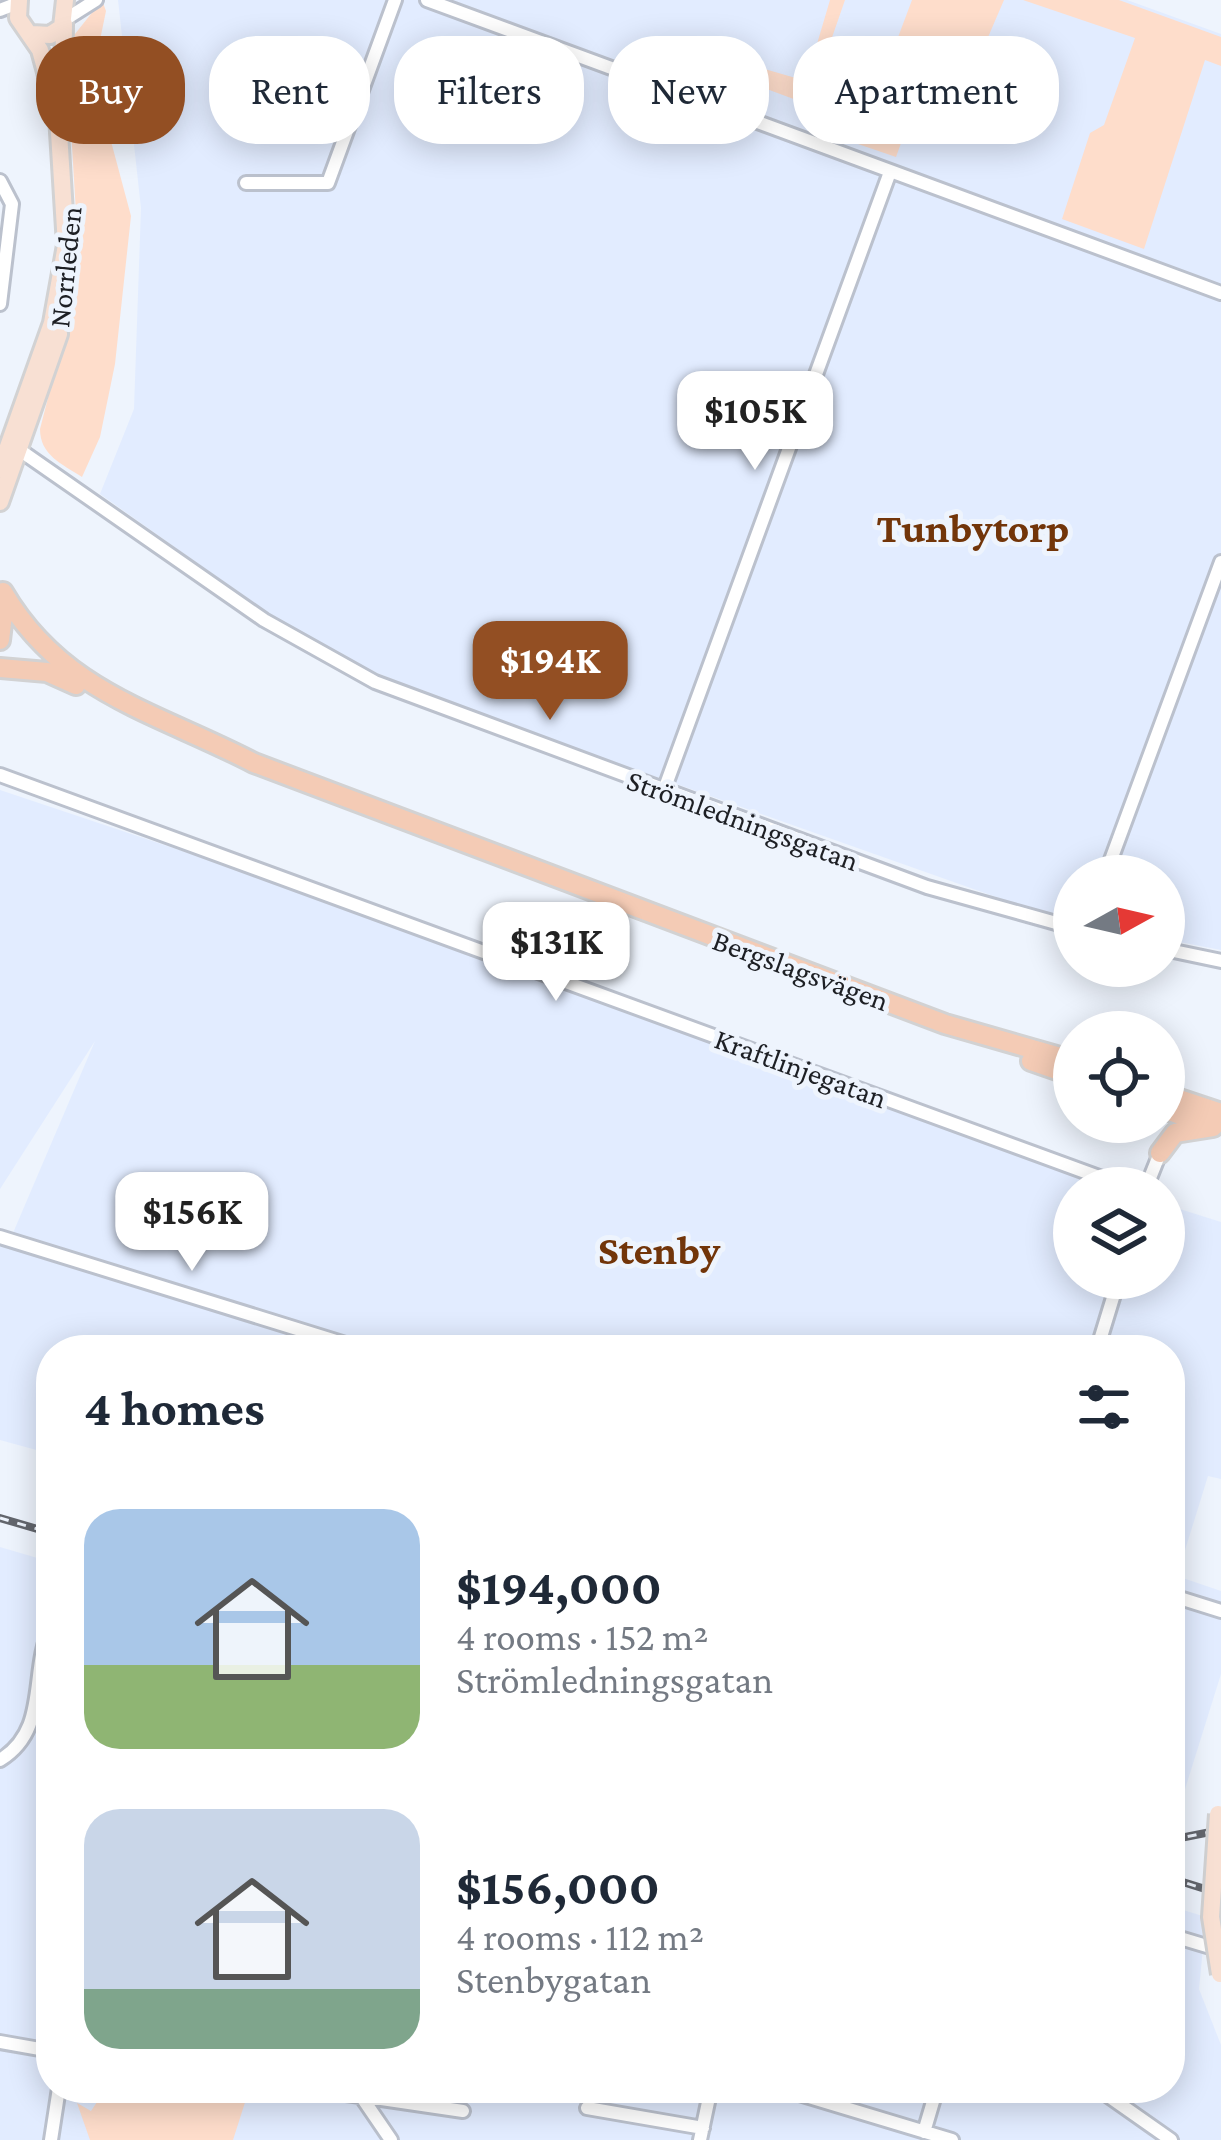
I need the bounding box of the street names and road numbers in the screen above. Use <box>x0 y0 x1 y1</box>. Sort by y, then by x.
street label: Norrleden <box>42 205 88 329</box>
street label: Strömledningsgatan <box>622 763 863 878</box>
street label: Bergslagsvägen <box>708 923 893 1018</box>
street label: Kraftlinjegatan <box>710 1022 891 1115</box>

